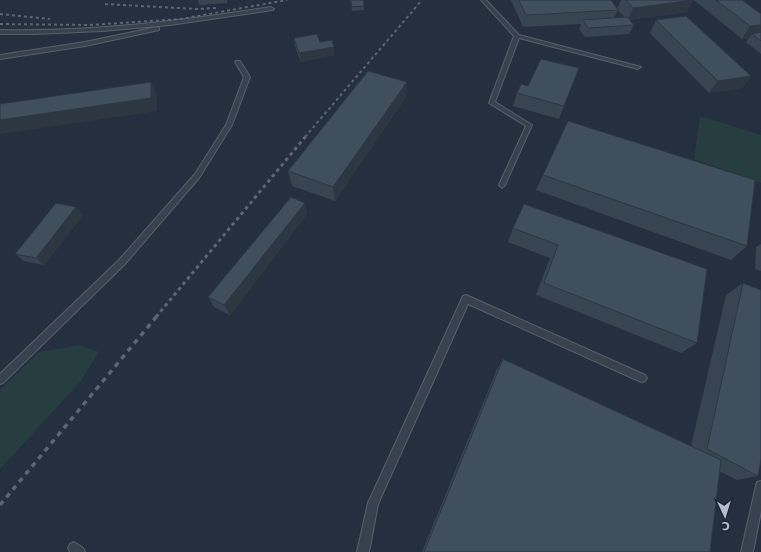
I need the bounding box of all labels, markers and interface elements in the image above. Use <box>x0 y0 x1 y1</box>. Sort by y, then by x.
north arrow <box>705 496 745 536</box>
text: С <box>721 519 730 532</box>

